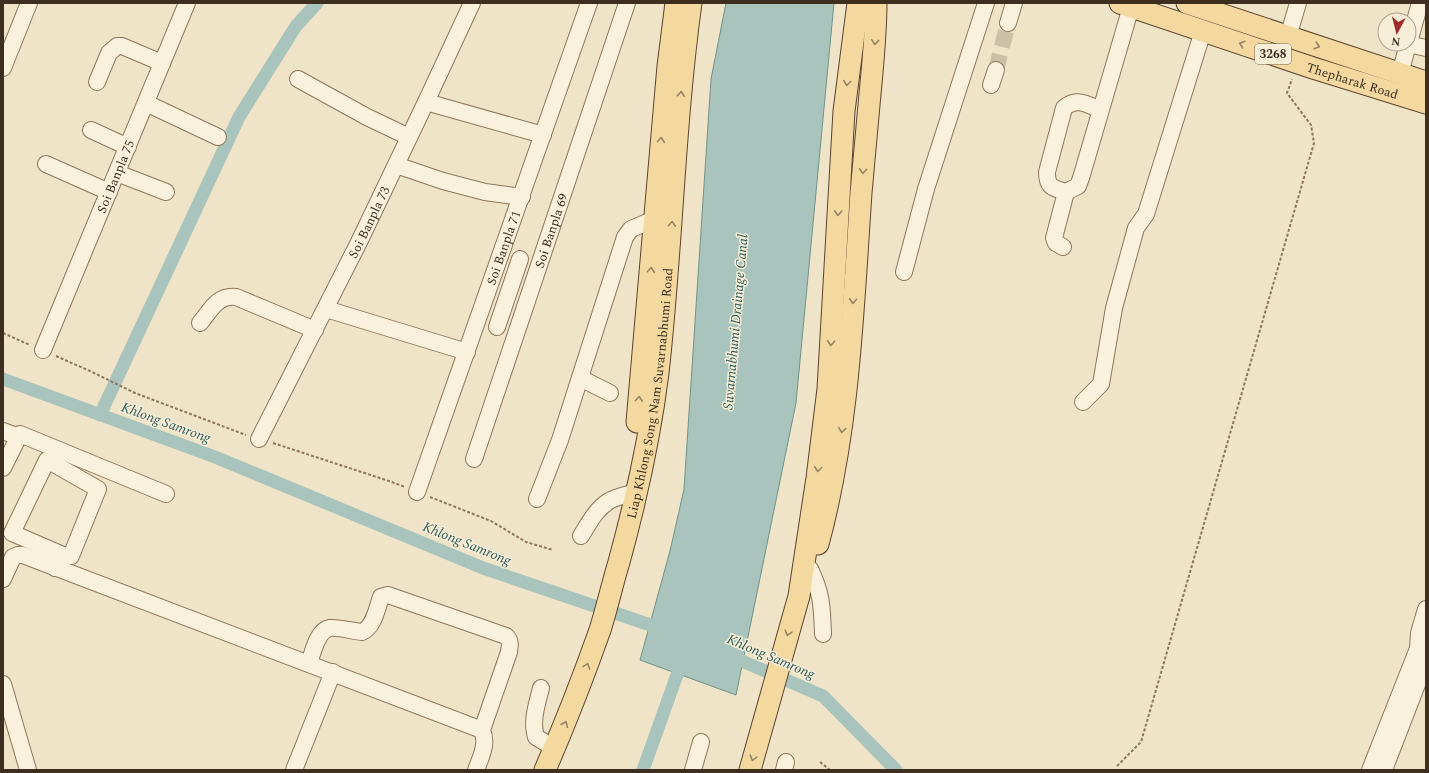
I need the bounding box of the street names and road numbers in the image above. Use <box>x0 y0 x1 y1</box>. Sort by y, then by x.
road number: 3268 <box>1255 44 1291 64</box>
street label: Thepharak Road <box>1304 57 1401 105</box>
street label: Soi Banpla 75 <box>92 137 140 217</box>
street label: Soi Banpla 73 <box>343 183 395 262</box>
street label: Soi Banpla 69 <box>530 190 574 271</box>
street label: Soi Banpla 71 <box>482 208 526 288</box>
street label: Liap Khlong Song Nam Suvarnabhumi Road <box>622 267 679 521</box>

